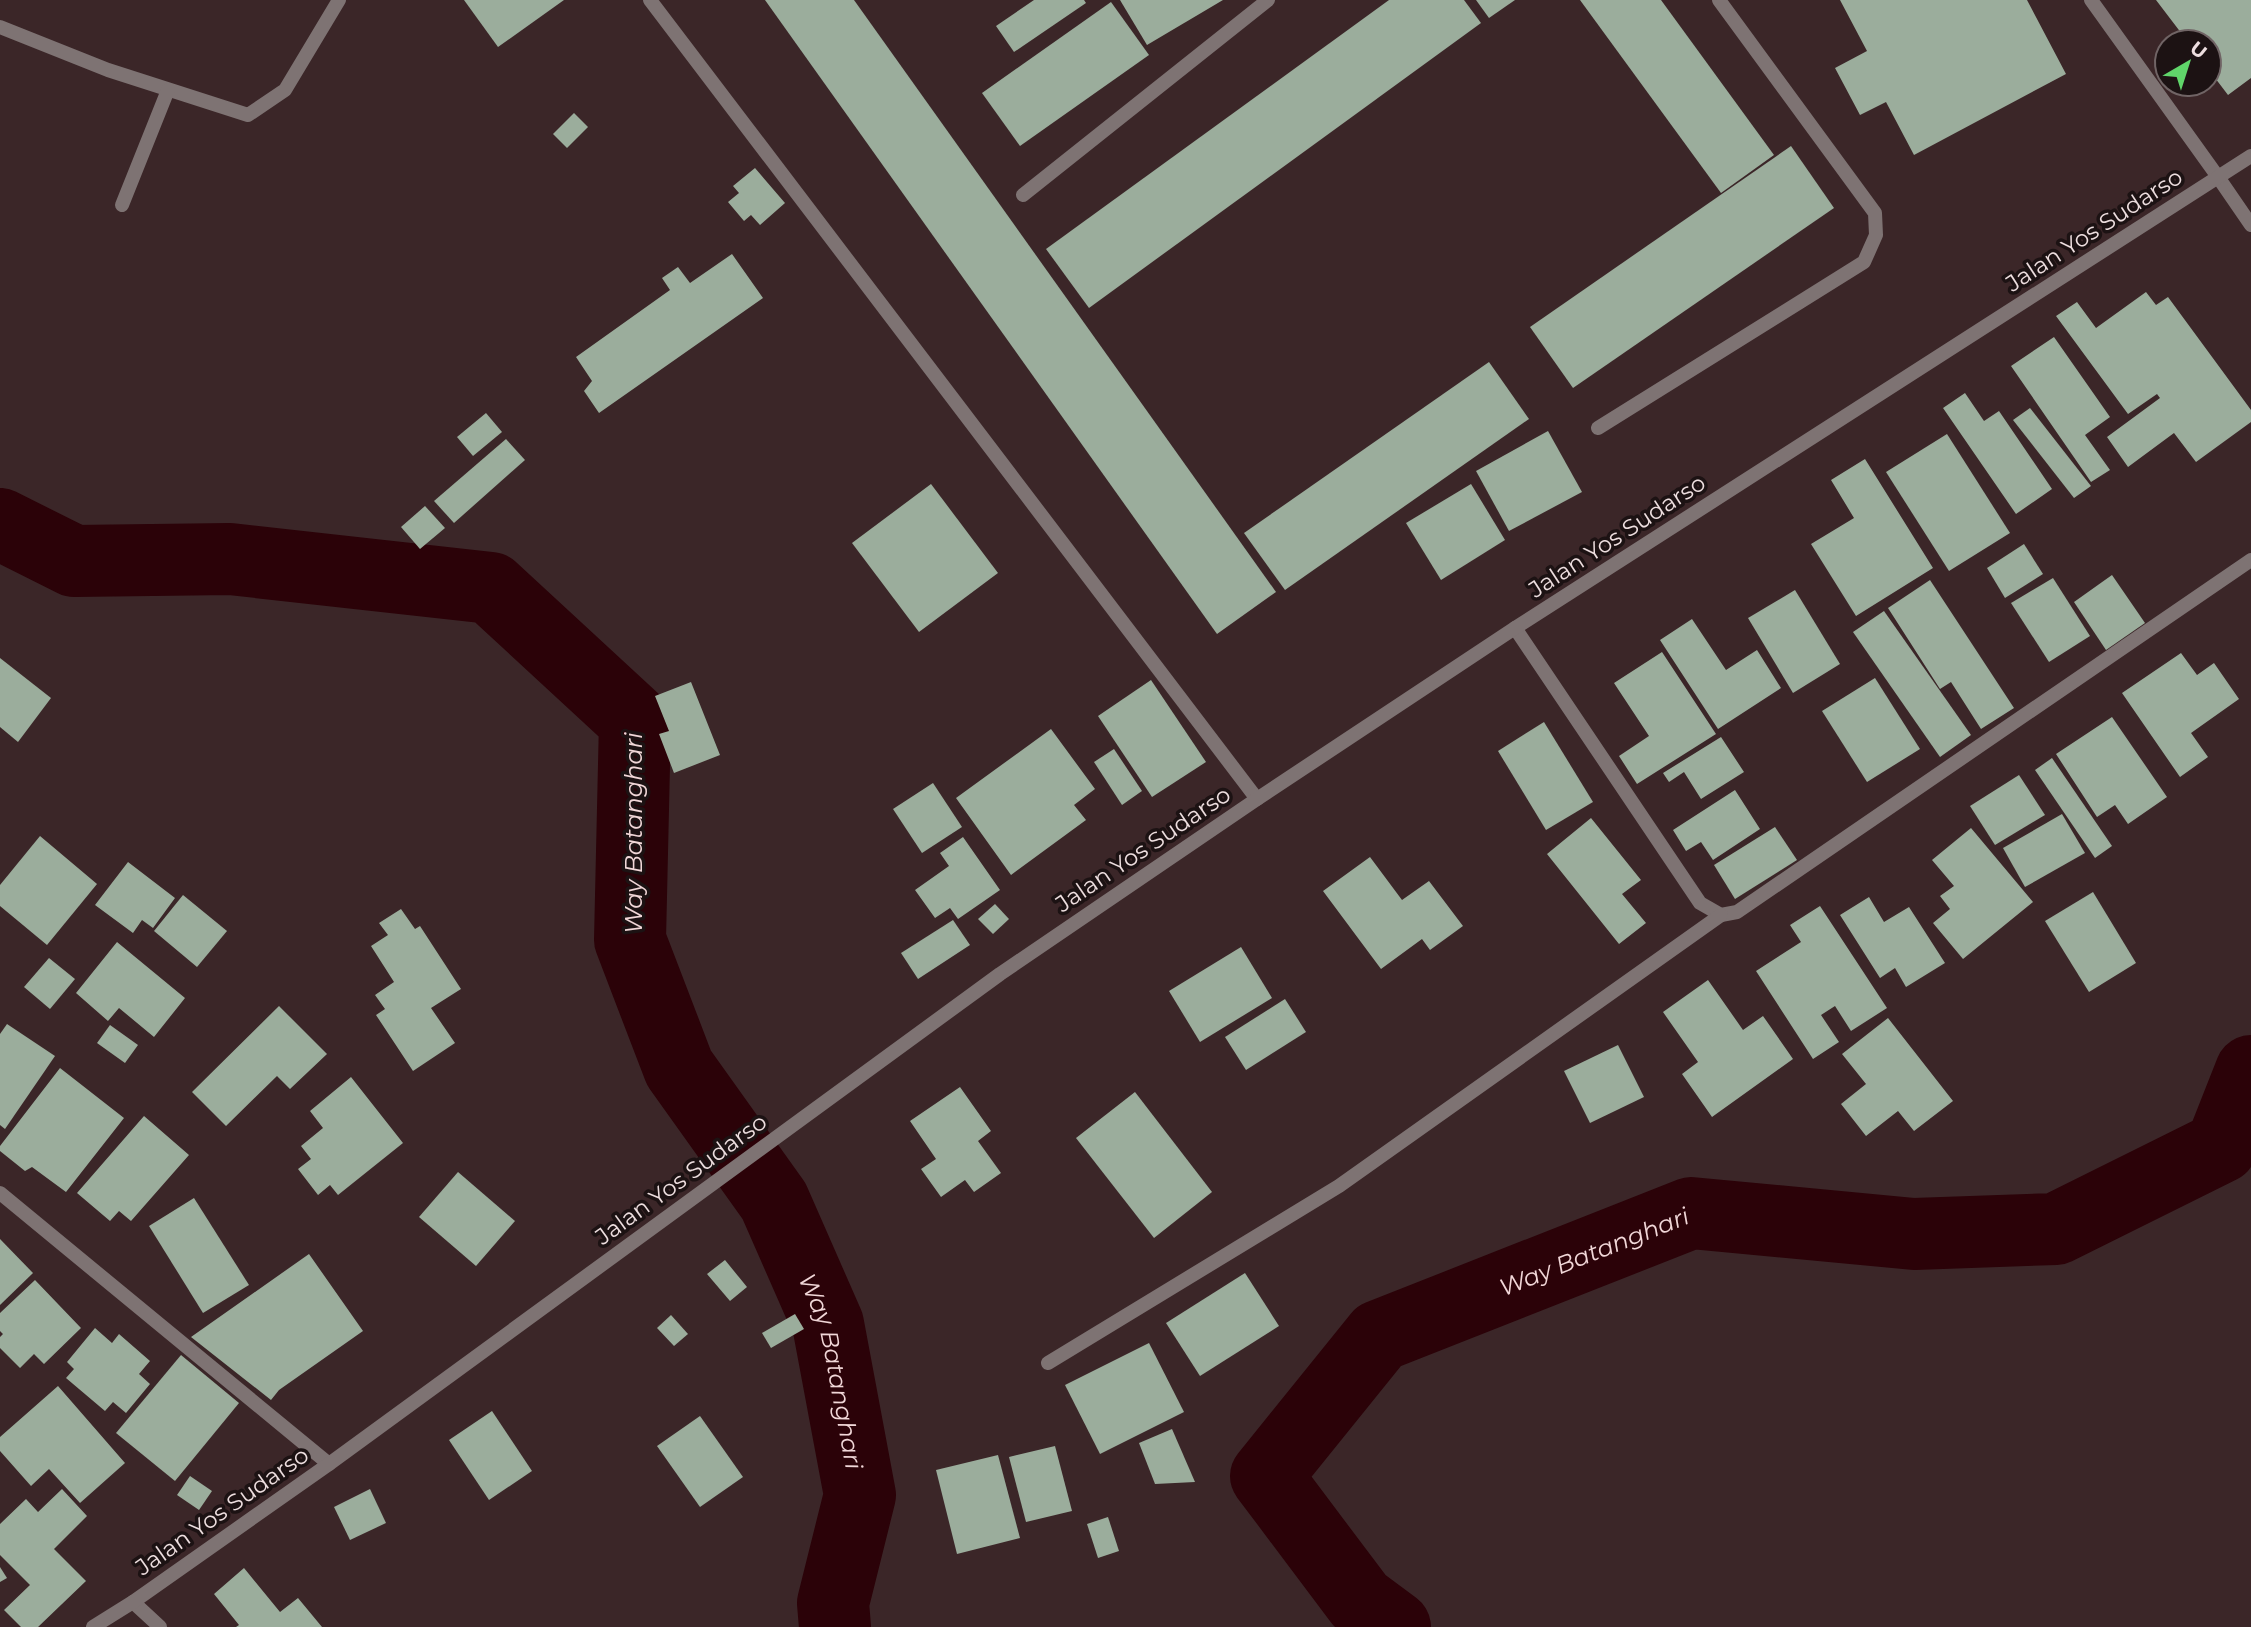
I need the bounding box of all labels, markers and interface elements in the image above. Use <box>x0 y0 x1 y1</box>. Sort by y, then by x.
north arrow <box>2153 28 2223 98</box>
text: U <box>2185 37 2211 64</box>
street label: Jalan Yos Sudarso <box>2000 162 2188 298</box>
street label: Jalan Yos Sudarso <box>1523 468 1711 604</box>
water label: Way Batanghari <box>619 732 648 934</box>
street label: Jalan Yos Sudarso <box>1049 780 1236 918</box>
street label: Jalan Yos Sudarso <box>589 1107 772 1251</box>
water label: Way Batanghari <box>1495 1201 1694 1302</box>
water label: Way Batanghari <box>793 1269 869 1472</box>
street label: Jalan Yos Sudarso <box>129 1441 314 1582</box>

